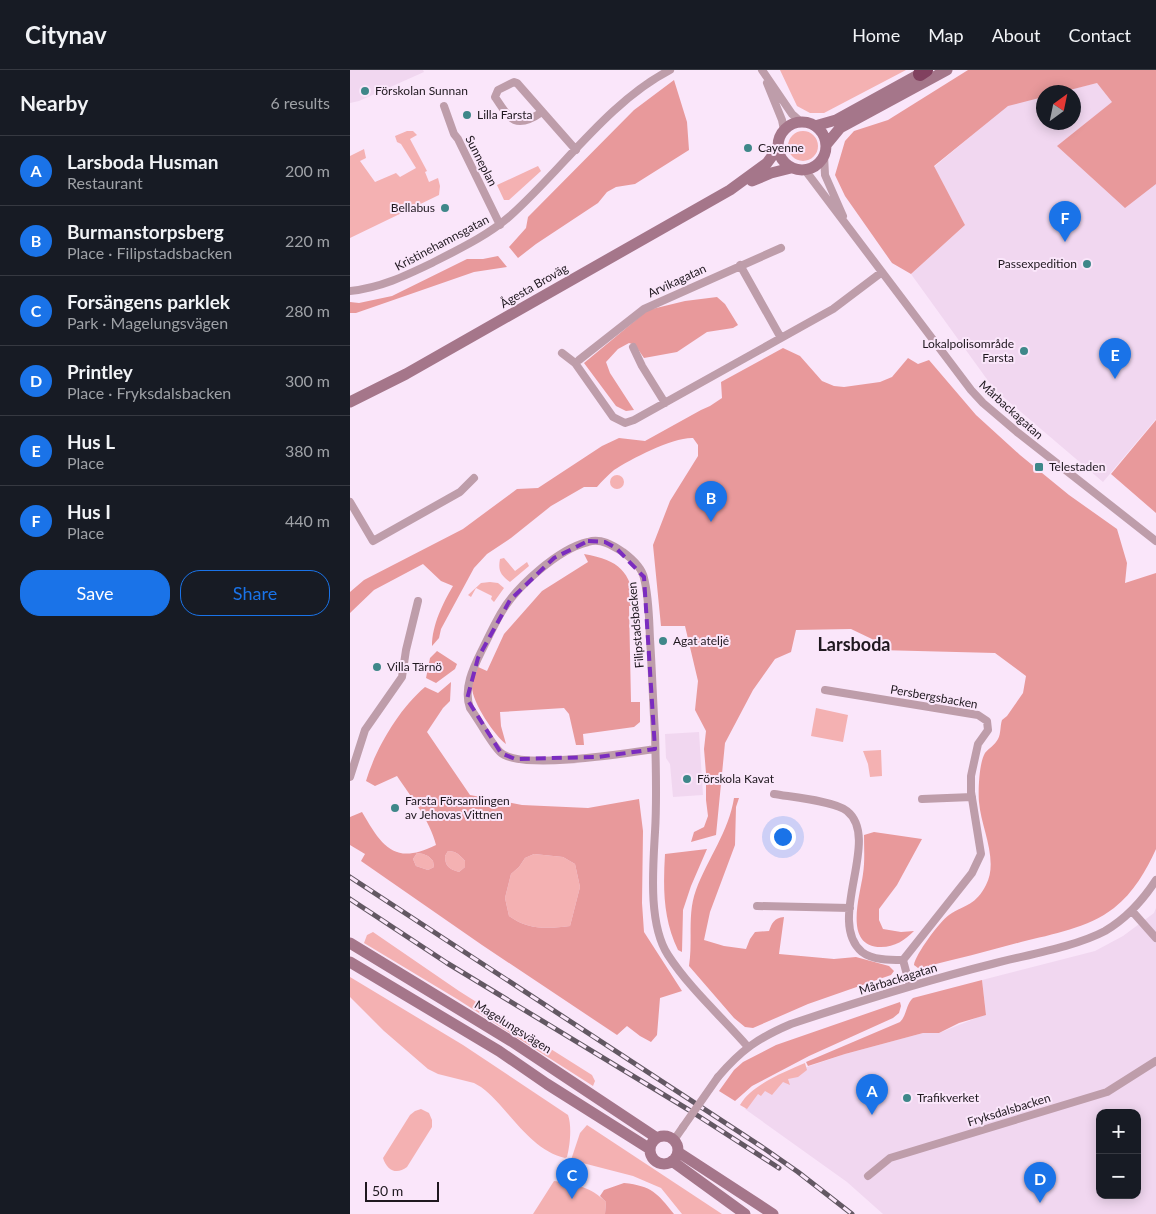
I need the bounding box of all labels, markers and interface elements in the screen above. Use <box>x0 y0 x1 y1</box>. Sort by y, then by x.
text: Citynav <box>25 20 107 49</box>
text: Home <box>852 24 900 46</box>
text: Map <box>928 24 964 46</box>
text: About <box>992 24 1041 46</box>
text: Contact <box>1069 24 1131 46</box>
place label: Förskolan Sunnan <box>375 83 468 98</box>
marker: Förskolan Sunnan <box>359 85 371 97</box>
north arrow <box>1036 85 1081 130</box>
text: Nearby <box>20 90 88 115</box>
text: 6 results <box>270 93 330 112</box>
place label: Lilla Farsta <box>477 107 532 122</box>
marker: Lilla Farsta <box>461 109 473 121</box>
street label: Sunneplan <box>462 133 501 189</box>
place label: Cayenne <box>758 140 804 155</box>
marker: Cayenne <box>742 142 754 154</box>
text: Larsboda Husman <box>67 150 218 173</box>
text: A <box>30 161 42 180</box>
text: 200 m <box>285 161 330 180</box>
text: Restaurant <box>67 173 143 192</box>
place label: Bellabus <box>391 200 435 215</box>
pin: F <box>1049 201 1081 242</box>
marker: Bellabus <box>439 202 451 214</box>
street label: Kristinehamnsgatan <box>392 211 491 274</box>
text: Burmanstorpsberg <box>67 220 224 243</box>
text: B <box>31 231 41 250</box>
text: 220 m <box>285 231 330 250</box>
text: Place · Filipstadsbacken <box>67 243 232 262</box>
place label: Passexpedition <box>998 256 1077 271</box>
marker: Passexpedition <box>1081 258 1093 270</box>
street label: Ågesta Broväg <box>497 260 570 311</box>
street label: Arvikagatan <box>645 260 708 301</box>
text: Forsängens parklek <box>67 290 230 313</box>
text: C <box>31 301 41 320</box>
text: 280 m <box>285 301 330 320</box>
text: Park · Magelungsvägen <box>67 313 228 332</box>
place label: Lokalpolisområde Farsta <box>922 336 1014 365</box>
pin: E <box>1099 338 1131 379</box>
marker: Lokalpolisområde Farsta <box>1018 345 1030 357</box>
text: Printley <box>67 360 133 383</box>
text: D <box>30 371 42 390</box>
text: 300 m <box>285 371 330 390</box>
street label: Mårbackagatan <box>976 377 1046 442</box>
text: Place · Fryksdalsbacken <box>67 383 231 402</box>
text: Hus L <box>67 430 115 453</box>
text: E <box>31 441 41 460</box>
text: 380 m <box>285 441 330 460</box>
text: Place <box>67 453 104 472</box>
place label: Telestaden <box>1049 459 1105 474</box>
marker: Telestaden <box>1033 461 1045 473</box>
pin: B <box>695 481 727 522</box>
text: Hus I <box>67 500 111 523</box>
text: F <box>31 511 41 530</box>
text: 440 m <box>285 511 330 530</box>
text: Place <box>67 523 104 542</box>
button: Save <box>20 570 170 616</box>
button: Share <box>180 570 330 616</box>
street label: Filipstadsbacken <box>624 581 647 669</box>
place label: Agat ateljé <box>673 633 729 648</box>
district label: Larsboda <box>818 633 891 655</box>
marker: Agat ateljé <box>657 635 669 647</box>
place label: Villa Tärnö <box>387 659 442 674</box>
marker: Villa Tärnö <box>371 661 383 673</box>
street label: Persbergsbacken <box>889 681 979 712</box>
place label: Förskola Kavat <box>697 771 775 786</box>
marker: Förskola Kavat <box>681 773 693 785</box>
place label: Farsta Församlingen av Jehovas Vittnen <box>405 793 510 822</box>
marker: Farsta Församlingen av Jehovas Vittnen <box>389 802 401 814</box>
your location <box>770 824 796 850</box>
street label: Mårbackagatan <box>857 960 939 998</box>
street label: Magelungsvägen <box>472 997 555 1056</box>
pin: A <box>856 1074 888 1115</box>
place label: Trafikverket <box>917 1090 980 1105</box>
street label: Fryksdalsbacken <box>966 1090 1052 1129</box>
marker: Trafikverket <box>901 1092 913 1104</box>
map controls <box>1096 1109 1141 1199</box>
button: + <box>1096 1109 1141 1154</box>
button: − <box>1096 1154 1141 1199</box>
pin: C <box>556 1158 588 1199</box>
pin: D <box>1024 1162 1056 1203</box>
scale bar <box>365 1179 439 1202</box>
text: 50 m <box>372 1182 403 1199</box>

